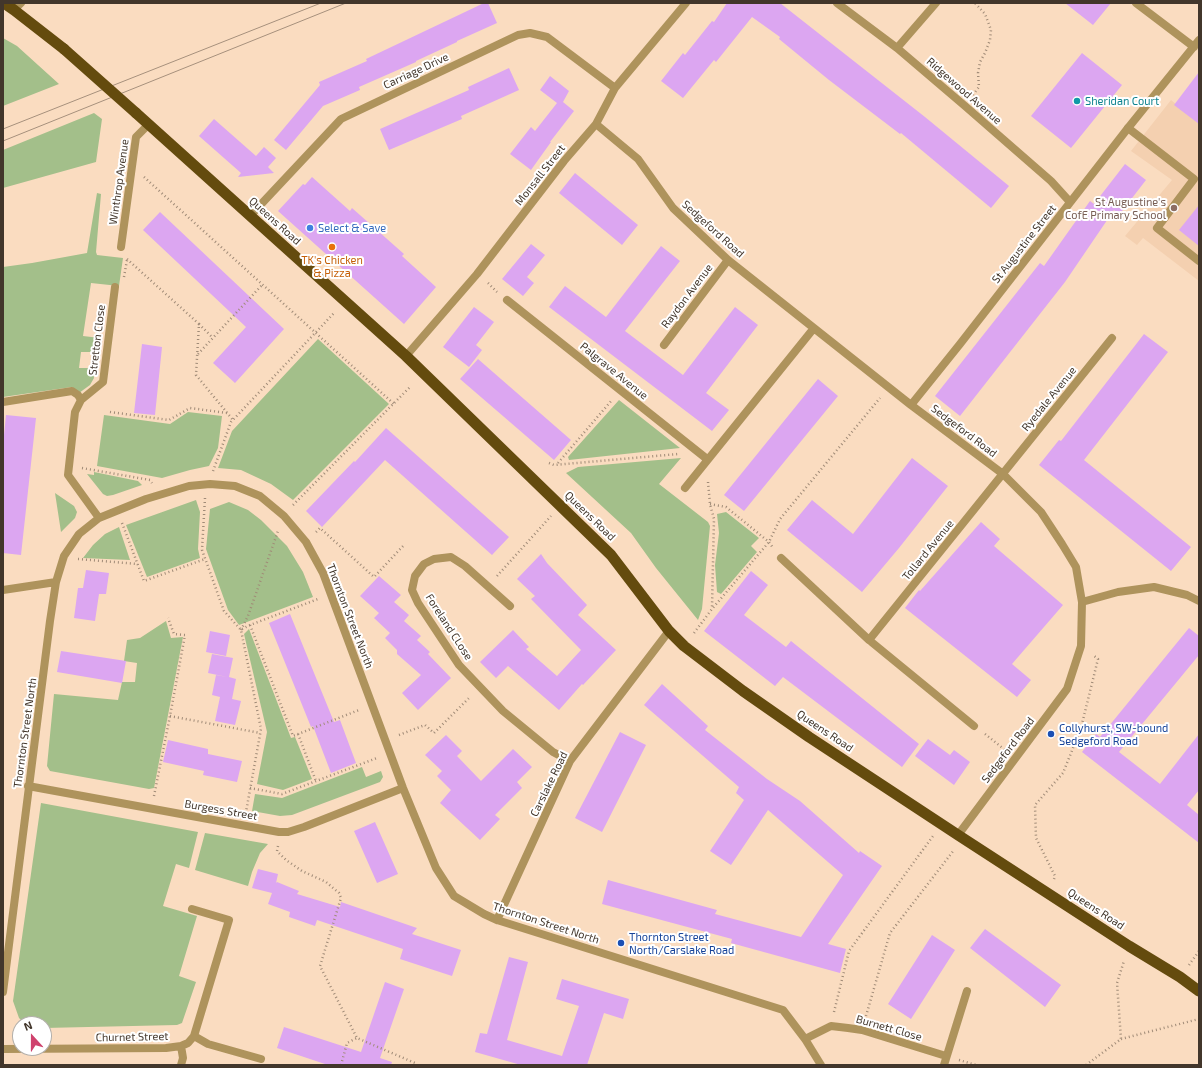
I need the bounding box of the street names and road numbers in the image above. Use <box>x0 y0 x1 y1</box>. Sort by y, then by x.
street label: Carriage Drive <box>381 50 451 92</box>
street label: Ridgewood Avenue <box>924 55 1004 127</box>
street label: Winthrop Avenue <box>106 138 132 226</box>
street label: Monsall Street <box>512 142 568 208</box>
street label: Queens Road <box>246 194 304 248</box>
street label: Sedgeford Road <box>679 198 747 260</box>
street label: St Augustine Street <box>989 202 1059 286</box>
street label: Raydon Avenue <box>659 261 715 331</box>
street label: Stretton Close <box>86 304 108 376</box>
street label: Palgrave Avenue <box>577 340 651 402</box>
street label: Ryedale Avenue <box>1019 364 1079 434</box>
street label: Sedgeford Road <box>928 402 1000 460</box>
street label: Queens Road <box>562 489 618 543</box>
street label: Tollard Avenue <box>900 517 956 583</box>
street label: Thornton Street North <box>324 562 376 670</box>
street label: Foreland CLose <box>423 591 475 663</box>
street label: Thornton Street North <box>11 677 39 789</box>
street label: Queens Road <box>794 707 856 755</box>
street label: Sedgeford Road <box>979 714 1037 786</box>
street label: Carslake Road <box>528 749 570 819</box>
street label: Burgess Street <box>184 797 258 823</box>
street label: Queens Road <box>1065 886 1127 932</box>
street label: Thornton Street North <box>491 900 601 946</box>
street label: Burnett Close <box>855 1012 923 1044</box>
street label: Churnet Street <box>95 1030 169 1044</box>

